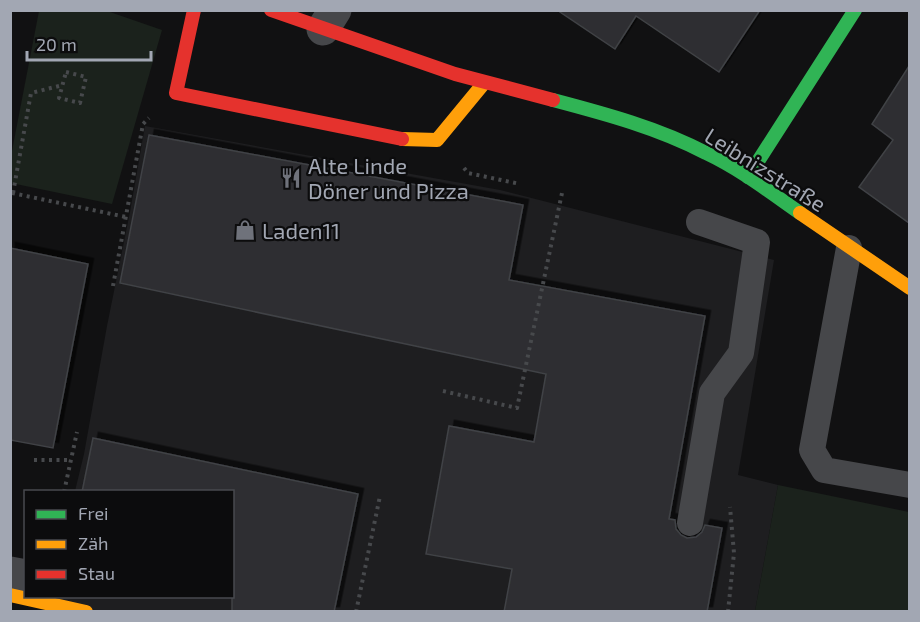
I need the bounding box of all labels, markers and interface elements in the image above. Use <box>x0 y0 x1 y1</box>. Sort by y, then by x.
scale bar <box>27 24 152 62</box>
text: 20 m <box>36 33 77 55</box>
street label: Leibnizstraße <box>701 122 831 216</box>
place label: Alte Linde Döner und Pizza <box>308 152 469 203</box>
restaurant icon: Alte Linde Döner und Pizza <box>279 166 303 190</box>
place label: Laden11 <box>262 217 340 243</box>
shop icon: Laden11 <box>233 218 257 242</box>
legend <box>24 490 234 598</box>
text: Frei <box>78 502 109 524</box>
text: Zäh <box>78 532 109 554</box>
text: Stau <box>78 562 115 584</box>

